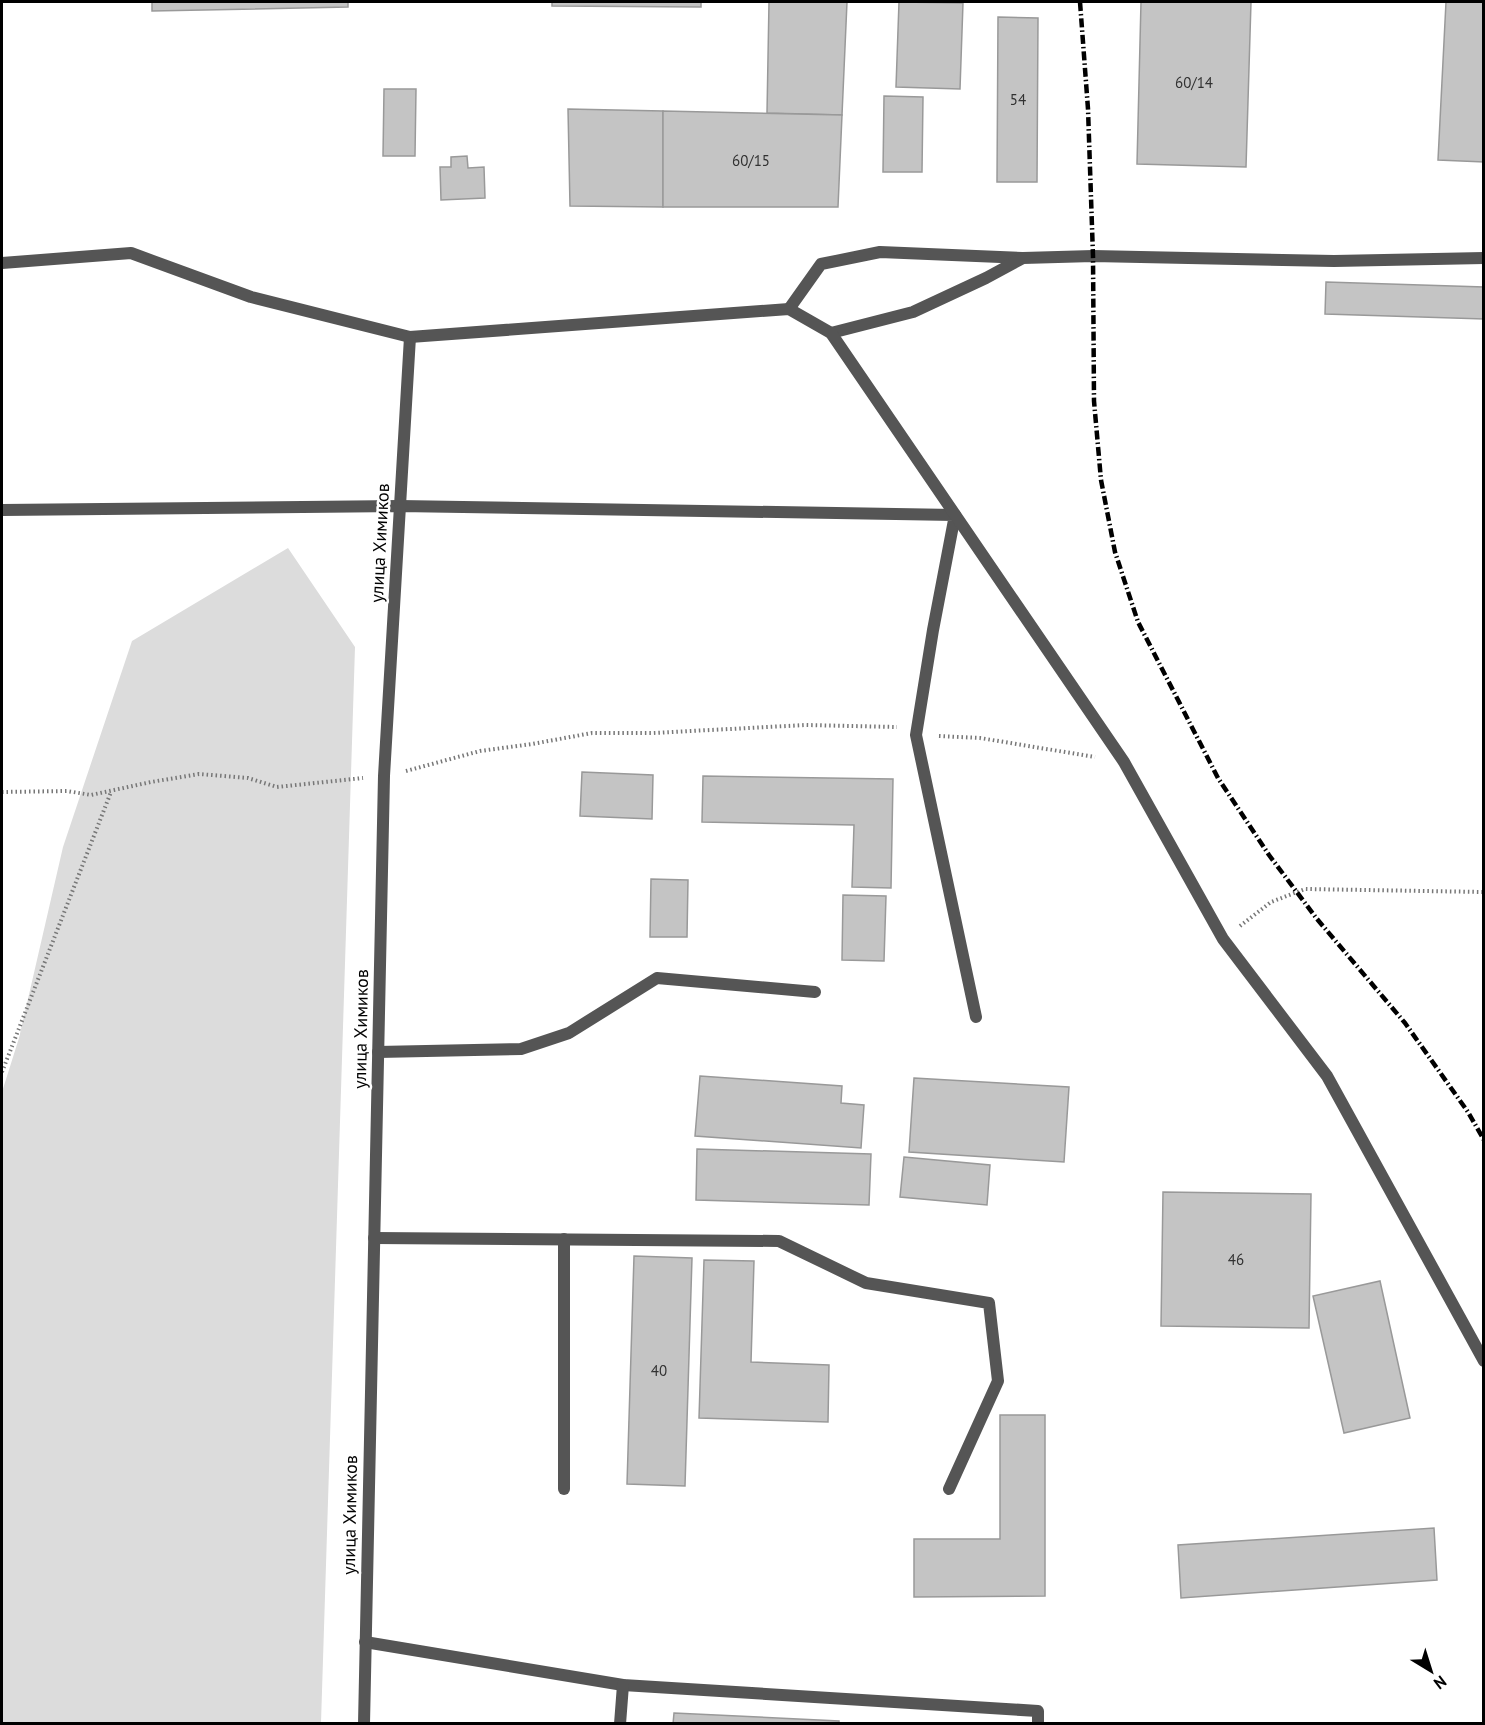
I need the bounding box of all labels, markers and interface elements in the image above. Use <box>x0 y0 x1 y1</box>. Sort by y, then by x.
house number: 60/14 <box>1175 73 1213 92</box>
house number: 54 <box>1010 90 1026 109</box>
house number: 60/15 <box>732 151 770 170</box>
street label: улица Химиков <box>365 483 394 603</box>
street label: улица Химиков <box>348 969 373 1089</box>
house number: 46 <box>1228 1250 1244 1269</box>
house number: 40 <box>651 1361 667 1380</box>
street label: улица Химиков <box>337 1455 362 1575</box>
north arrow <box>1401 1641 1461 1701</box>
text: N <box>1430 1672 1451 1694</box>

